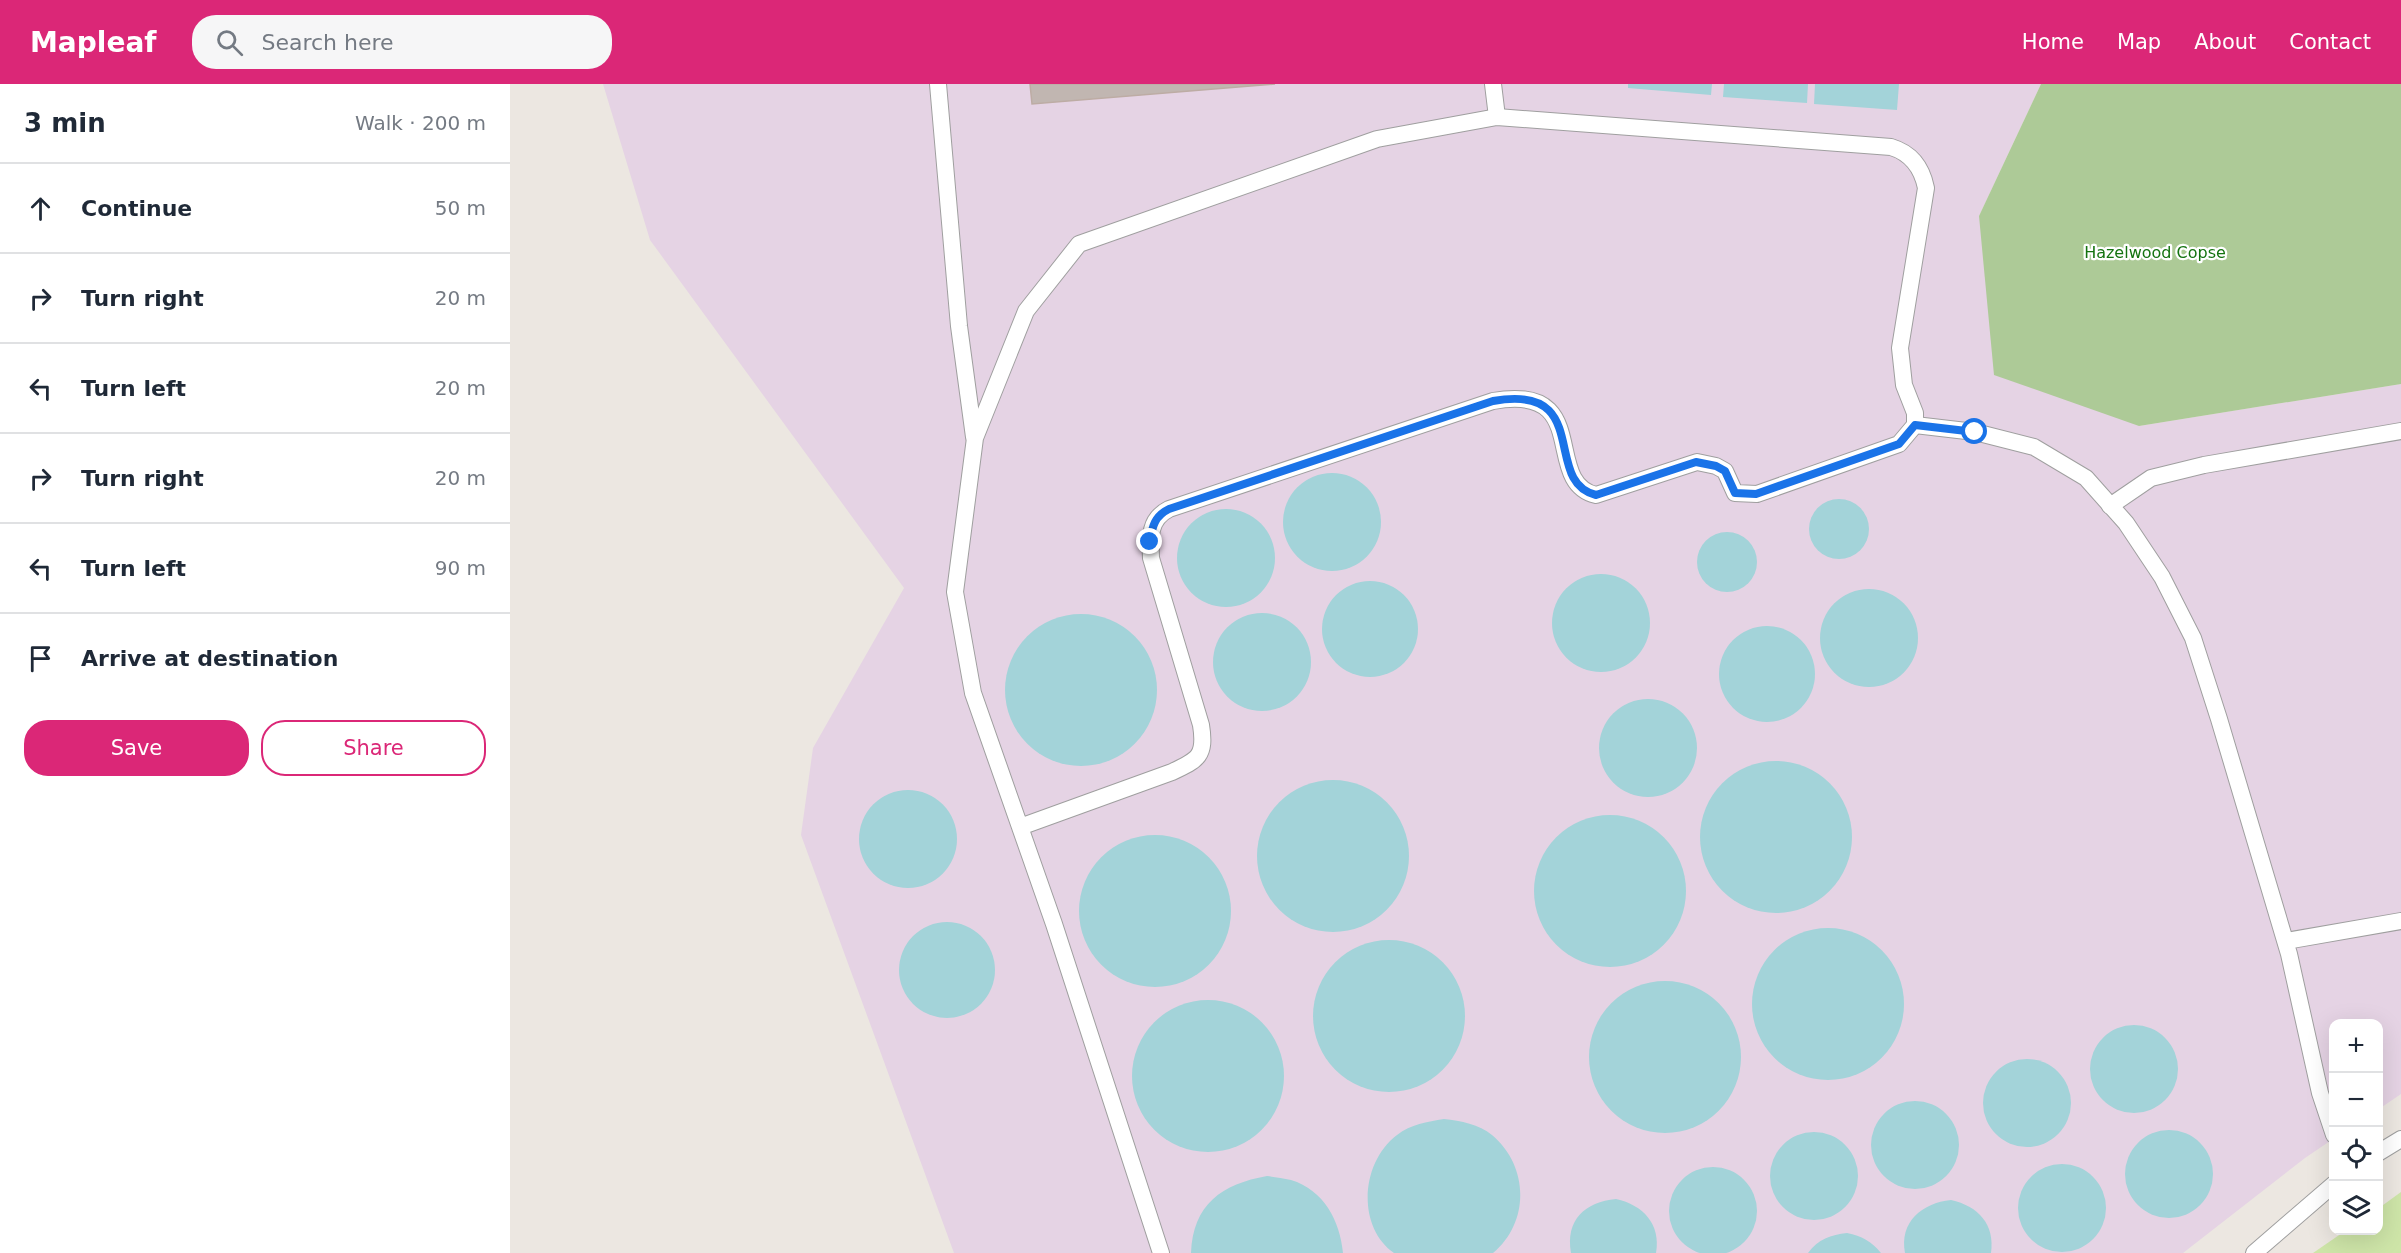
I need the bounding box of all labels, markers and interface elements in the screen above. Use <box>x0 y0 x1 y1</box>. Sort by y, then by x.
search box <box>192 15 612 69</box>
text: Mapleaf <box>30 26 156 59</box>
icon: search <box>213 26 246 59</box>
text: Search here <box>261 30 394 55</box>
text: Home <box>2022 30 2084 54</box>
text: Map <box>2117 30 2161 54</box>
text: About <box>2194 30 2256 54</box>
text: Contact <box>2289 30 2371 54</box>
text: 3 min <box>24 108 106 138</box>
text: Walk · 200 m <box>355 111 486 135</box>
icon: ahead <box>24 192 57 225</box>
text: Continue <box>81 196 192 221</box>
text: 50 m <box>435 196 486 220</box>
park label: Hazelwood Copse <box>2084 243 2226 262</box>
icon: right <box>24 282 57 315</box>
text: Turn right <box>81 286 204 311</box>
text: 20 m <box>435 286 486 310</box>
icon: left <box>24 372 57 405</box>
text: Turn left <box>81 376 186 401</box>
text: 20 m <box>435 376 486 400</box>
route start <box>1961 418 1987 444</box>
icon: right <box>24 462 57 495</box>
text: Turn right <box>81 466 204 491</box>
text: 20 m <box>435 466 486 490</box>
route end <box>1136 528 1162 554</box>
icon: left <box>24 552 57 585</box>
text: Turn left <box>81 556 186 581</box>
text: 90 m <box>435 556 486 580</box>
icon: arrive <box>24 642 57 675</box>
text: Arrive at destination <box>81 646 338 671</box>
button: Save <box>24 720 249 776</box>
button: Share <box>261 720 486 776</box>
map controls <box>2329 1019 2383 1235</box>
button: + <box>2329 1019 2383 1073</box>
button: − <box>2329 1073 2383 1127</box>
button: locate <box>2329 1127 2383 1181</box>
button: layers <box>2329 1181 2383 1235</box>

